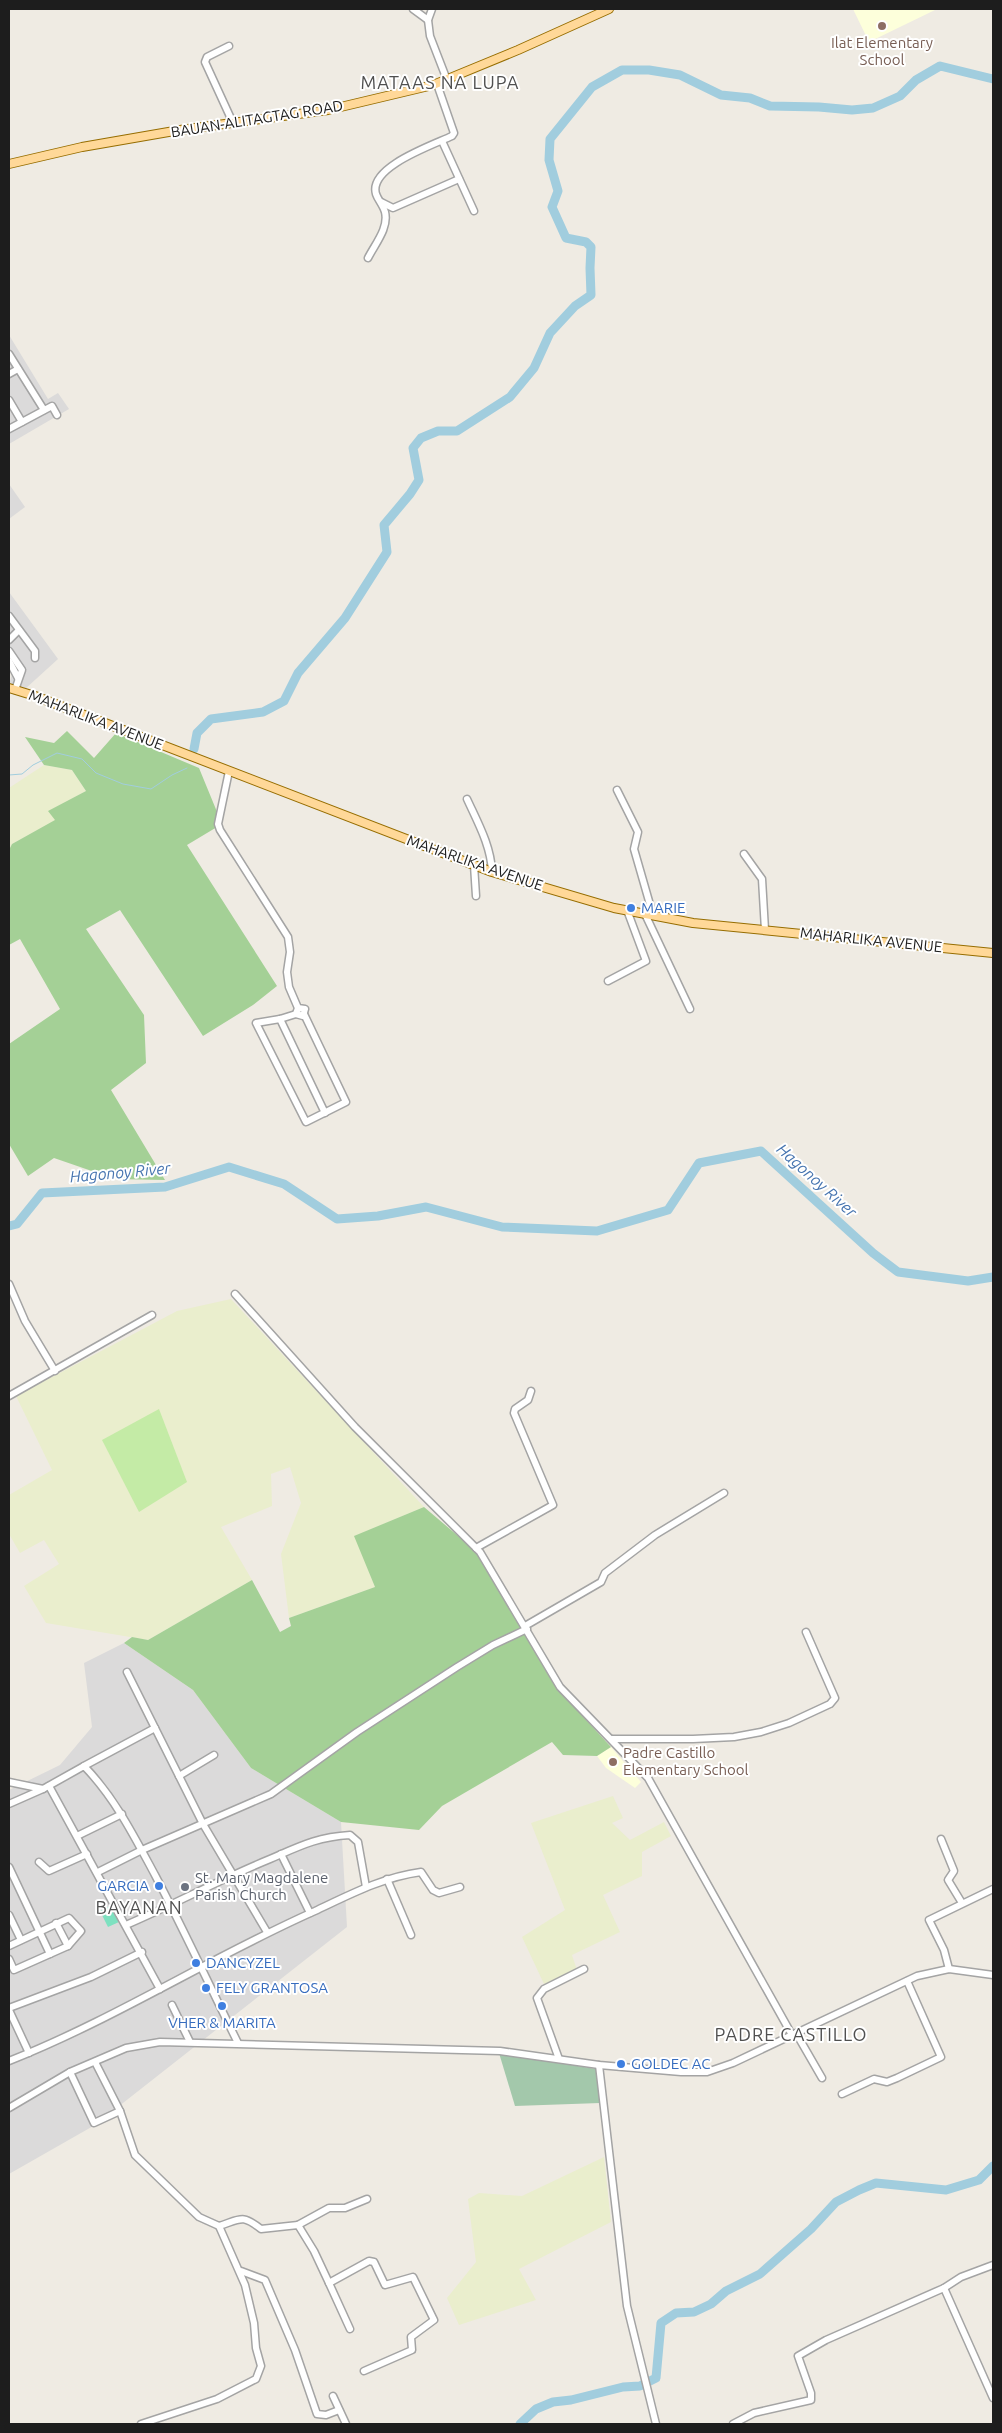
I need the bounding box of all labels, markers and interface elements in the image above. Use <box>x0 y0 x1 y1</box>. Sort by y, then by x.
marker: Ilat Elementary School <box>876 20 888 32</box>
place label: Ilat Elementary School <box>831 34 933 68</box>
district label: MATAAS NA LUPA <box>361 72 519 92</box>
street label: BAUAN-ALITAGTAG ROAD <box>170 96 344 141</box>
street label: MAHARLIKA AVENUE <box>26 686 166 753</box>
street label: MAHARLIKA AVENUE <box>405 831 545 894</box>
place label: MARIE <box>641 899 685 916</box>
marker: MARIE <box>625 902 637 914</box>
street label: MAHARLIKA AVENUE <box>799 924 943 955</box>
water label: Hagonoy River <box>773 1140 861 1221</box>
water label: Hagonoy River <box>69 1159 172 1185</box>
place label: Padre Castillo Elementary School <box>623 1744 749 1778</box>
marker: Padre Castillo Elementary School <box>607 1756 619 1768</box>
place label: St. Mary Magdalene Parish Church <box>195 1869 328 1903</box>
place label: GARCIA <box>97 1877 149 1894</box>
marker: GARCIA <box>153 1880 165 1892</box>
marker: St. Mary Magdalene Parish Church <box>179 1881 191 1893</box>
district label: BAYANAN <box>95 1897 183 1917</box>
place label: DANCYZEL <box>206 1954 280 1971</box>
marker: DANCYZEL <box>190 1957 202 1969</box>
place label: FELY GRANTOSA <box>216 1979 328 1996</box>
marker: FELY GRANTOSA <box>200 1982 212 1994</box>
marker: VHER & MARITA <box>216 2000 228 2012</box>
place label: VHER & MARITA <box>168 2014 276 2031</box>
district label: PADRE CASTILLO <box>714 2024 868 2044</box>
place label: GOLDEC AC <box>631 2055 710 2072</box>
marker: GOLDEC AC <box>615 2058 627 2070</box>

